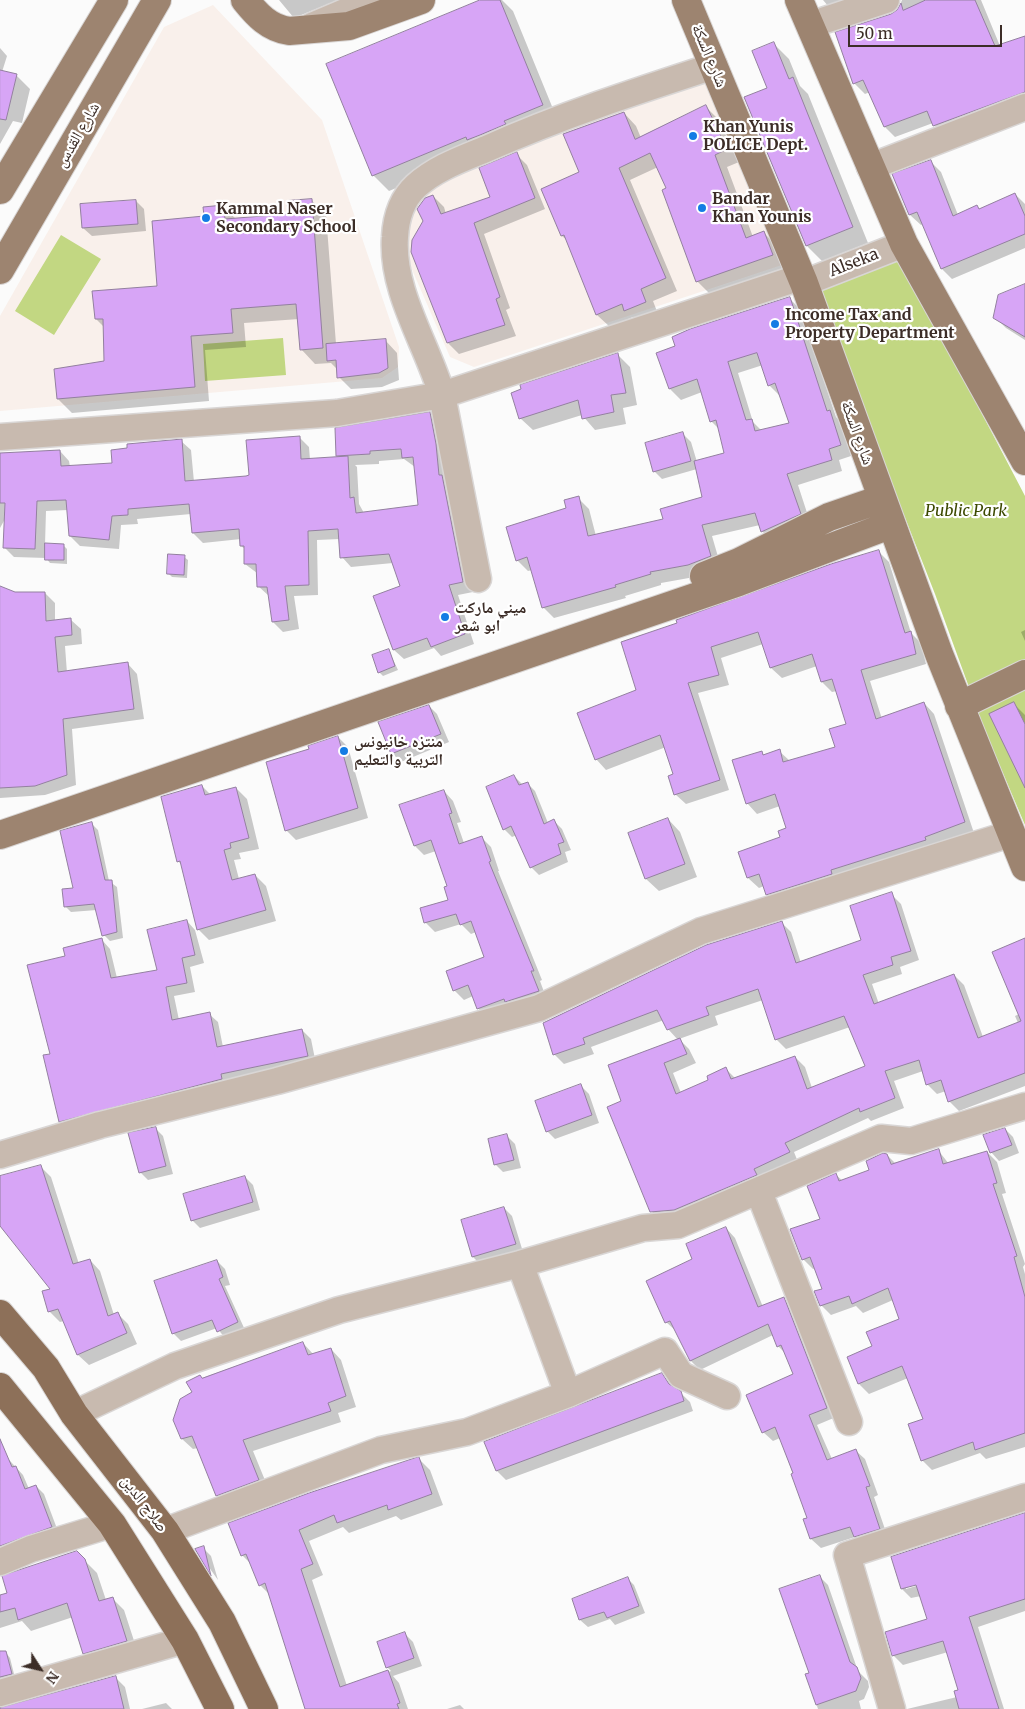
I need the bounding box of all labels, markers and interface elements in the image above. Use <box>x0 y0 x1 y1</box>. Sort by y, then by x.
scale bar <box>850 15 1004 47</box>
street label: شارع السكة <box>687 22 731 90</box>
text: 50 m <box>856 24 893 43</box>
street label: شارع القدس <box>52 99 104 171</box>
place label: Khan Yunis POLICE Dept. <box>703 117 808 155</box>
marker: Khan Yunis POLICE Dept. <box>687 130 699 142</box>
place label: Bandar Khan Younis <box>712 189 812 227</box>
place label: Kammal Naser Secondary School <box>216 199 356 237</box>
marker: Bandar Khan Younis <box>696 202 708 214</box>
marker: Kammal Naser Secondary School <box>200 212 212 224</box>
street label: Alseka <box>827 245 881 281</box>
place label: Income Tax and Property Department <box>785 305 955 343</box>
marker: Income Tax and Property Department <box>769 318 781 330</box>
street label: شارع السكة <box>837 398 877 468</box>
park label: Public Park <box>925 501 1007 521</box>
place label: ميني ماركت ابو شعر <box>455 598 526 636</box>
marker: ميني ماركت ابو شعر <box>439 611 451 623</box>
place label: منتزه خانيونس التربية والتعليم <box>354 732 443 770</box>
marker: منتزه خانيونس التربية والتعليم <box>338 745 350 757</box>
street label: صلاح الدين <box>116 1472 172 1536</box>
north arrow <box>15 1644 65 1694</box>
text: N <box>42 1668 63 1687</box>

